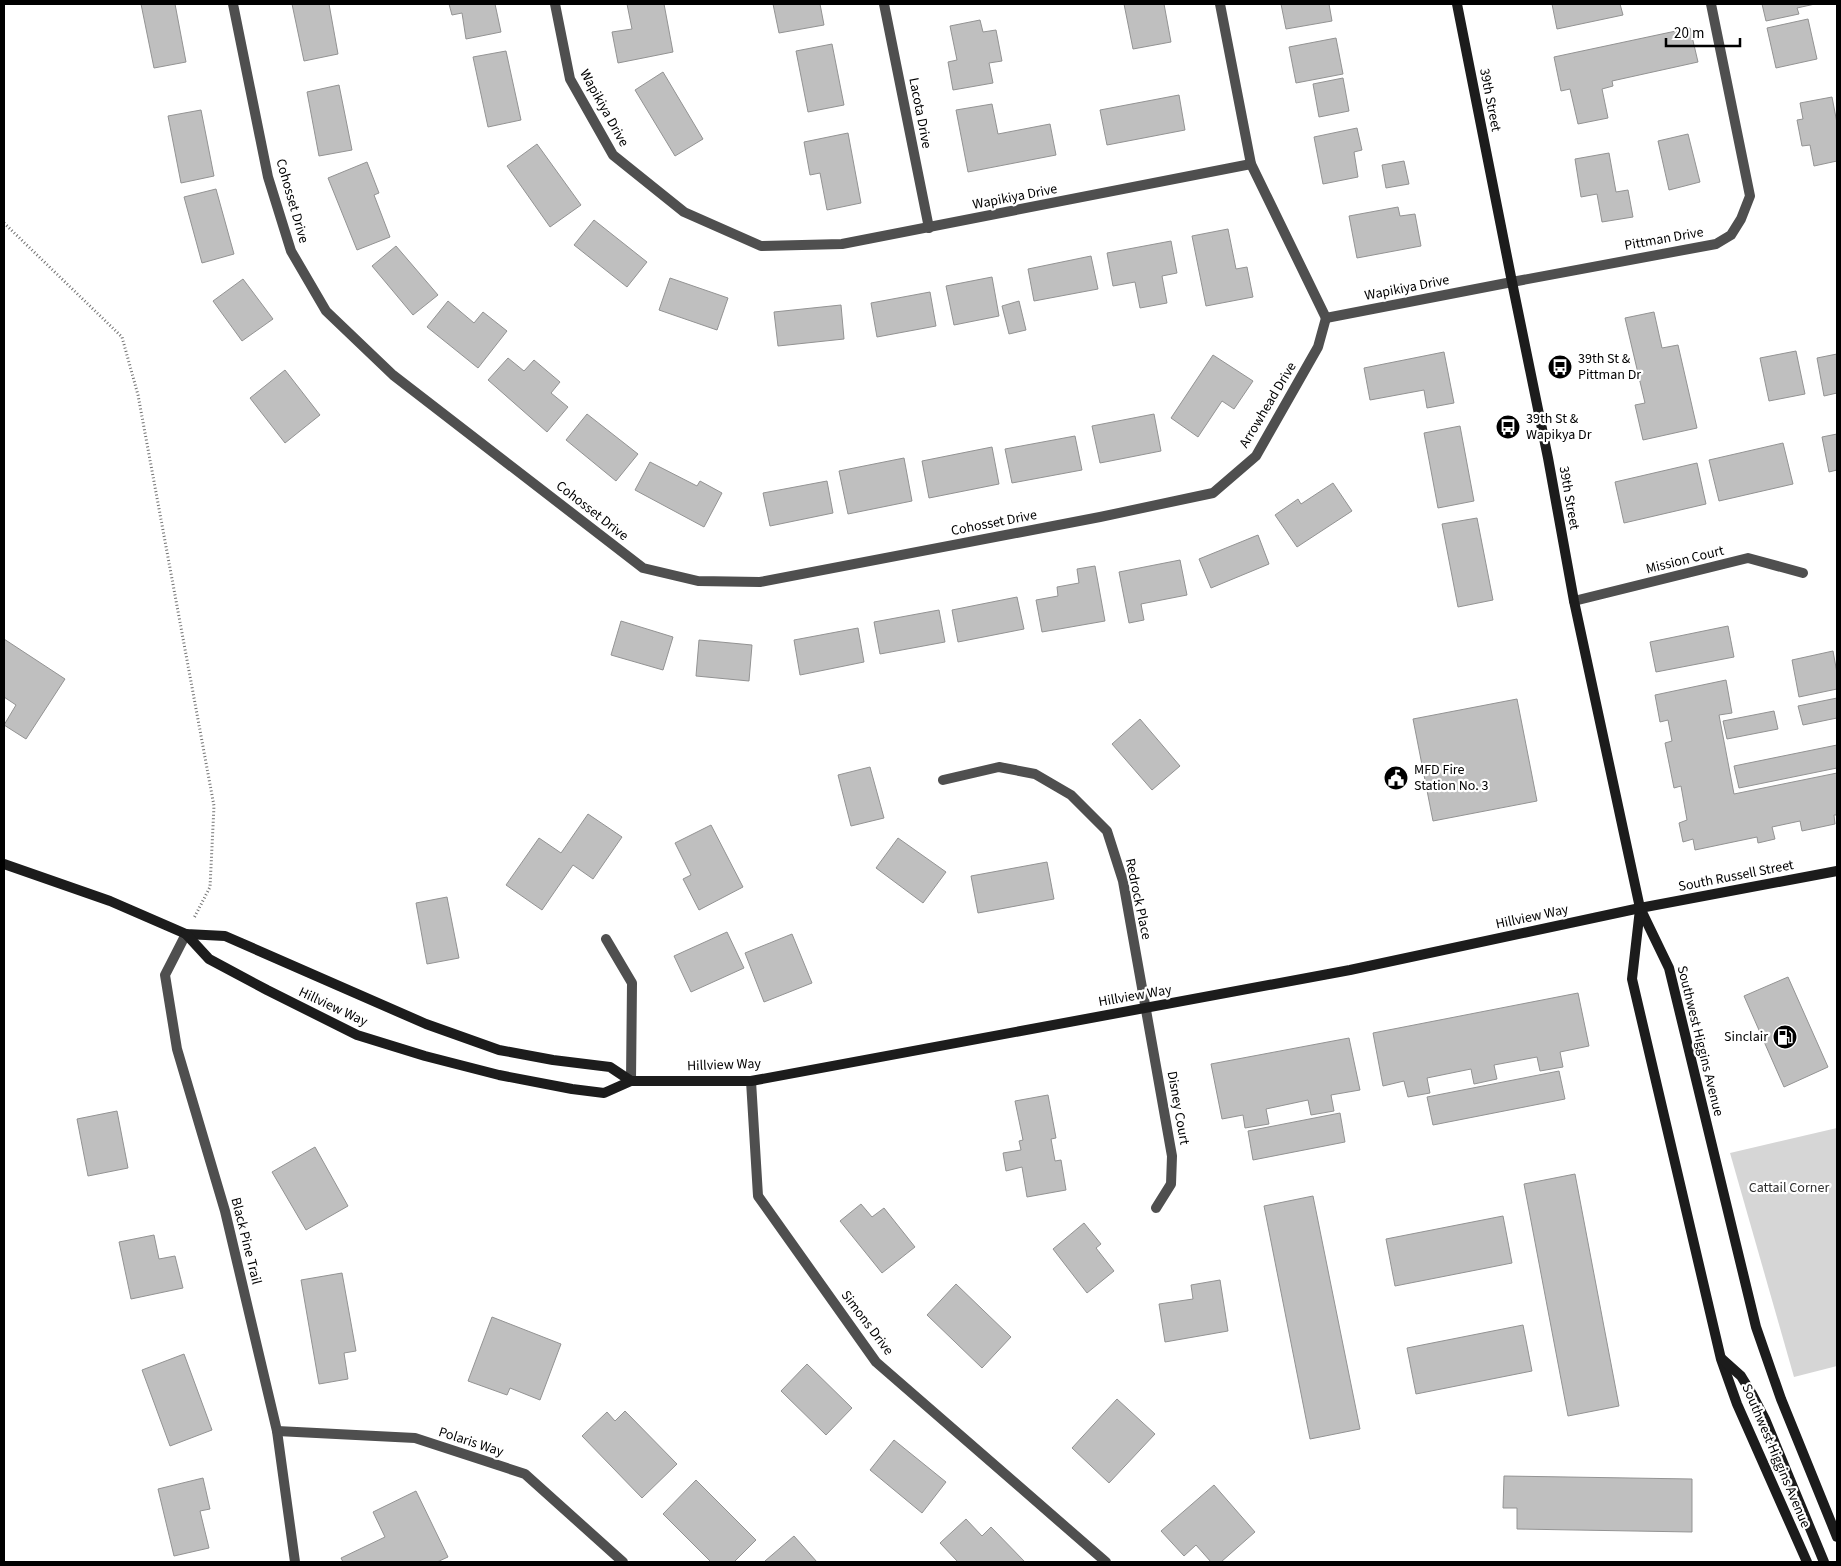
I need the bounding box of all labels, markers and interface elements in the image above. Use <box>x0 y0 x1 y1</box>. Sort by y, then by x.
scale bar <box>1666 15 1740 47</box>
text: 20 m <box>1674 23 1704 44</box>
street label: Wapikiya Drive <box>574 66 634 150</box>
street label: 39th Street <box>1474 67 1506 134</box>
street label: Lacota Drive <box>903 76 937 150</box>
street label: Cohosset Drive <box>270 156 314 246</box>
street label: Wapikiya Drive <box>971 179 1059 215</box>
street label: Pittman Drive <box>1623 222 1705 256</box>
street label: Wapikiya Drive <box>1363 270 1451 306</box>
place label: 39th St & Pittman Dr <box>1578 349 1641 385</box>
bus stop icon: 39th St & Pittman Dr <box>1547 354 1573 380</box>
street label: Arrowhead Drive <box>1234 358 1302 452</box>
place label: 39th St & Wapikya Dr <box>1526 409 1592 445</box>
bus stop icon: 39th St & Wapikya Dr <box>1495 414 1521 440</box>
street label: 39th Street <box>1554 465 1584 532</box>
street label: Cohosset Drive <box>551 476 633 546</box>
street label: Cohosset Drive <box>949 505 1039 541</box>
street label: Mission Court <box>1644 541 1726 579</box>
place label: MFD Fire Station No. 3 <box>1414 760 1488 796</box>
public building icon: MFD Fire Station No. 3 <box>1383 765 1409 791</box>
street label: South Russell Street <box>1677 855 1796 897</box>
street label: Redrock Place <box>1120 857 1156 942</box>
street label: Hillview Way <box>1494 899 1571 934</box>
street label: Southwest Higgins Avenue <box>1672 964 1728 1119</box>
street label: Hillview Way <box>1097 980 1174 1012</box>
street label: Hillview Way <box>295 982 371 1032</box>
fuel station icon: Sinclair <box>1772 1024 1798 1050</box>
place label: Sinclair <box>1724 1027 1768 1047</box>
street label: Hillview Way <box>687 1054 762 1076</box>
street label: Disney Court <box>1162 1069 1194 1147</box>
park label: Cattail Corner <box>1749 1178 1829 1198</box>
street label: Black Pine Trail <box>226 1195 267 1287</box>
street label: Simons Drive <box>836 1286 898 1360</box>
street label: Southwest Higgins Avenue <box>1737 1381 1815 1531</box>
street label: Polaris Way <box>436 1422 506 1462</box>

